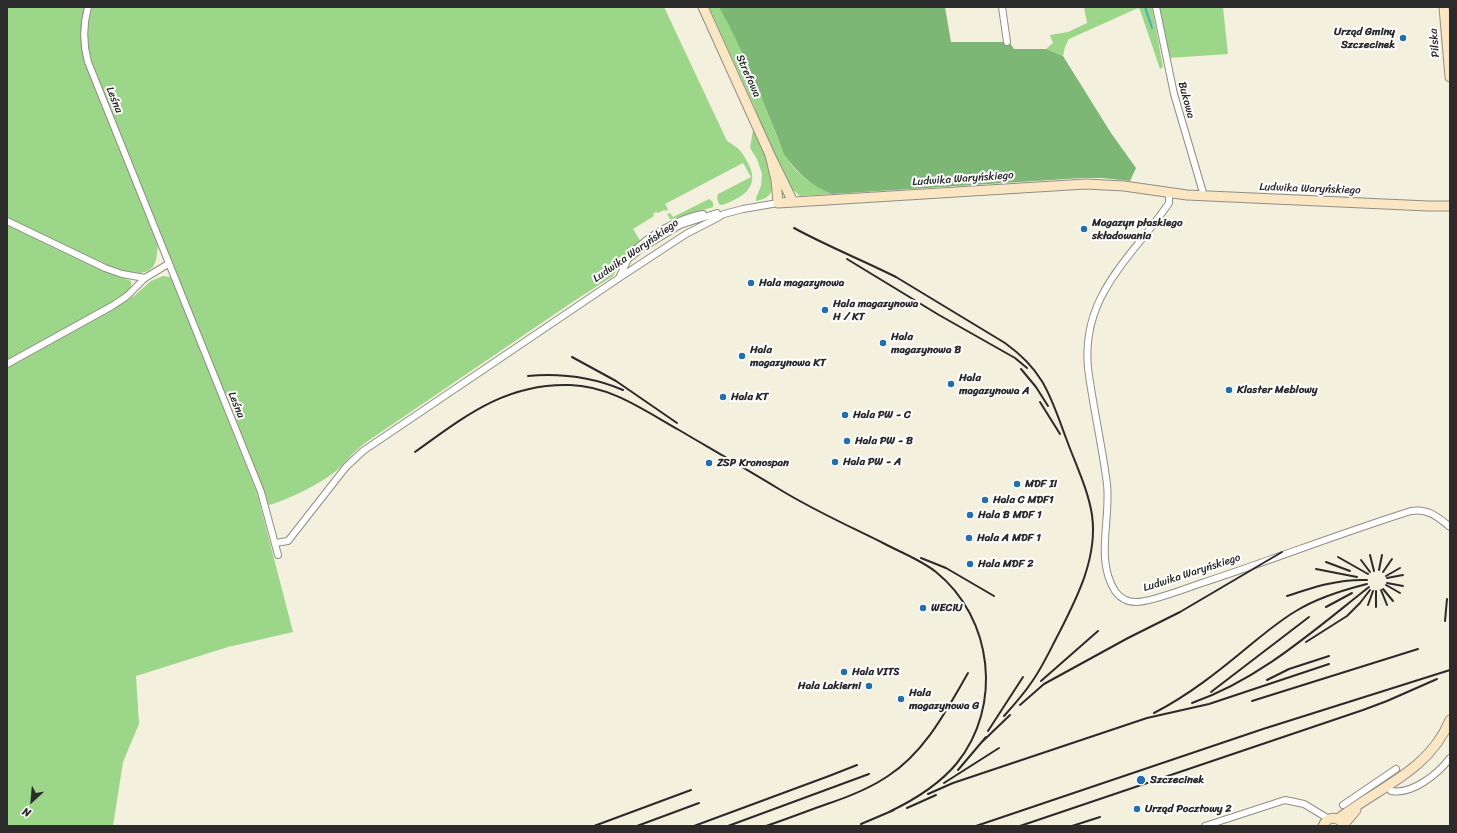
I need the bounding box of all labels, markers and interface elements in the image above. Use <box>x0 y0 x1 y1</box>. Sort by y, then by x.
place label: Urząd Gminy Szczecinek <box>1334 25 1395 51</box>
street label: Pilska <box>1427 28 1443 58</box>
marker: Urząd Gminy Szczecinek <box>1398 33 1408 43</box>
street label: Strefowa <box>733 53 763 99</box>
street label: Bukowa <box>1175 80 1197 120</box>
street label: Leśna <box>103 85 125 115</box>
street label: Ludwika Waryńskiego <box>912 169 1014 189</box>
street label: Ludwika Waryńskiego <box>1259 181 1361 197</box>
street label: Ludwika Waryńskiego <box>591 216 681 286</box>
place label: Magazyn płaskiego składowania <box>1092 216 1183 242</box>
marker: Magazyn płaskiego składowania <box>1079 224 1089 234</box>
place label: Hala magazynowa <box>759 276 844 290</box>
marker: Hala magazynowa <box>746 278 756 288</box>
place label: Hala magazynowa H / KT <box>833 297 918 323</box>
marker: Hala magazynowa H / KT <box>820 305 830 315</box>
place label: Hala magazynowa B <box>891 330 961 356</box>
marker: Hala magazynowa B <box>878 338 888 348</box>
place label: Hala magazynowa KT <box>750 343 826 369</box>
marker: Hala magazynowa KT <box>737 351 747 361</box>
place label: Hala magazynowa A <box>959 371 1030 397</box>
marker: Hala magazynowa A <box>946 379 956 389</box>
place label: Klaster Meblowy <box>1237 383 1318 397</box>
marker: Klaster Meblowy <box>1224 385 1234 395</box>
street label: Leśna <box>225 390 247 420</box>
place label: Hala KT <box>731 390 768 404</box>
marker: Hala KT <box>718 392 728 402</box>
place label: Hala PW - C <box>853 408 911 422</box>
marker: Hala PW - C <box>840 410 850 420</box>
place label: Hala PW - B <box>855 434 913 448</box>
marker: Hala PW - B <box>842 436 852 446</box>
place label: Hala PW - A <box>843 455 901 469</box>
place label: ZSP Kronospan <box>717 456 789 470</box>
marker: Hala PW - A <box>830 457 840 467</box>
marker: ZSP Kronospan <box>704 458 714 468</box>
place label: MDF II <box>1025 477 1057 491</box>
marker: MDF II <box>1012 479 1022 489</box>
place label: Hala C MDF1 <box>993 493 1054 507</box>
marker: Hala C MDF1 <box>980 495 990 505</box>
place label: Hala B MDF 1 <box>978 508 1042 522</box>
marker: Hala B MDF 1 <box>965 510 975 520</box>
place label: Hala A MDF 1 <box>977 531 1041 545</box>
marker: Hala A MDF 1 <box>964 533 974 543</box>
street label: Ludwika Waryńskiego <box>1142 551 1242 595</box>
place label: Hala MDF 2 <box>978 557 1034 571</box>
marker: Hala MDF 2 <box>965 559 975 569</box>
place label: WECiU <box>931 601 963 615</box>
marker: WECiU <box>918 603 928 613</box>
place label: Hala VITS <box>852 665 899 679</box>
marker: Hala VITS <box>839 667 849 677</box>
place label: Hala Lakierni <box>798 679 861 693</box>
marker: Hala Lakierni <box>864 681 874 691</box>
place label: Hala magazynowa G <box>909 686 979 712</box>
marker: Hala magazynowa G <box>896 694 906 704</box>
place label: Szczecinek <box>1150 773 1204 787</box>
marker: Szczecinek <box>1135 774 1147 786</box>
north arrow <box>12 781 52 821</box>
text: N <box>19 802 34 822</box>
place label: Urząd Pocztowy 2 <box>1145 802 1232 816</box>
marker: Urząd Pocztowy 2 <box>1132 804 1142 814</box>

